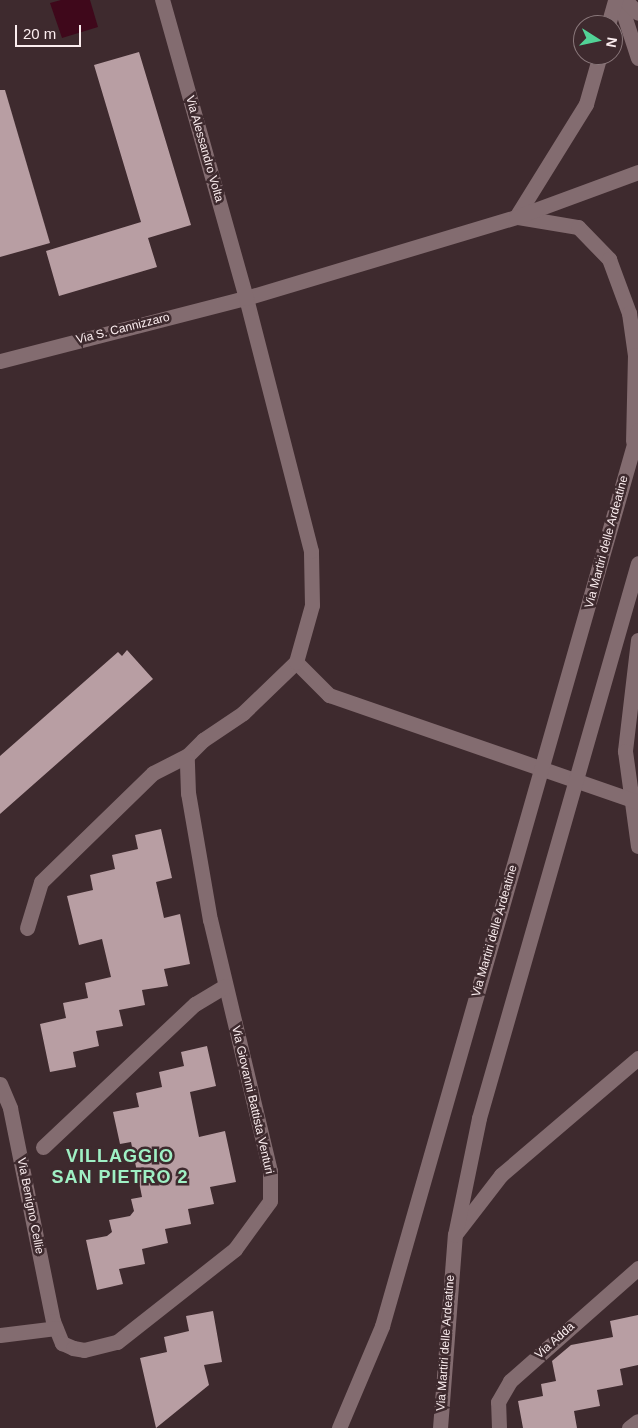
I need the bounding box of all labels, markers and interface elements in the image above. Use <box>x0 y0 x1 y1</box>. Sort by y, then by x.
scale bar <box>18 15 84 47</box>
north arrow <box>573 15 623 65</box>
text: 20 m <box>23 25 56 42</box>
text: N <box>603 36 621 49</box>
street label: Via Alessandro Volta <box>182 94 226 204</box>
street label: Via S. Cannizzaro <box>75 310 171 348</box>
street label: Via Martiri delle Ardeatine <box>582 474 632 610</box>
street label: Via Martiri delle Ardeatine <box>469 863 521 999</box>
street label: Via Giovanni Battista Venturi <box>228 1024 276 1176</box>
district label: VILLAGGIO SAN PIETRO 2 <box>50 1146 190 1188</box>
street label: Via Benigno Cellie <box>14 1157 46 1255</box>
street label: Via Martiri delle Ardeatine <box>434 1274 458 1412</box>
street label: Via Adda <box>532 1319 578 1363</box>

